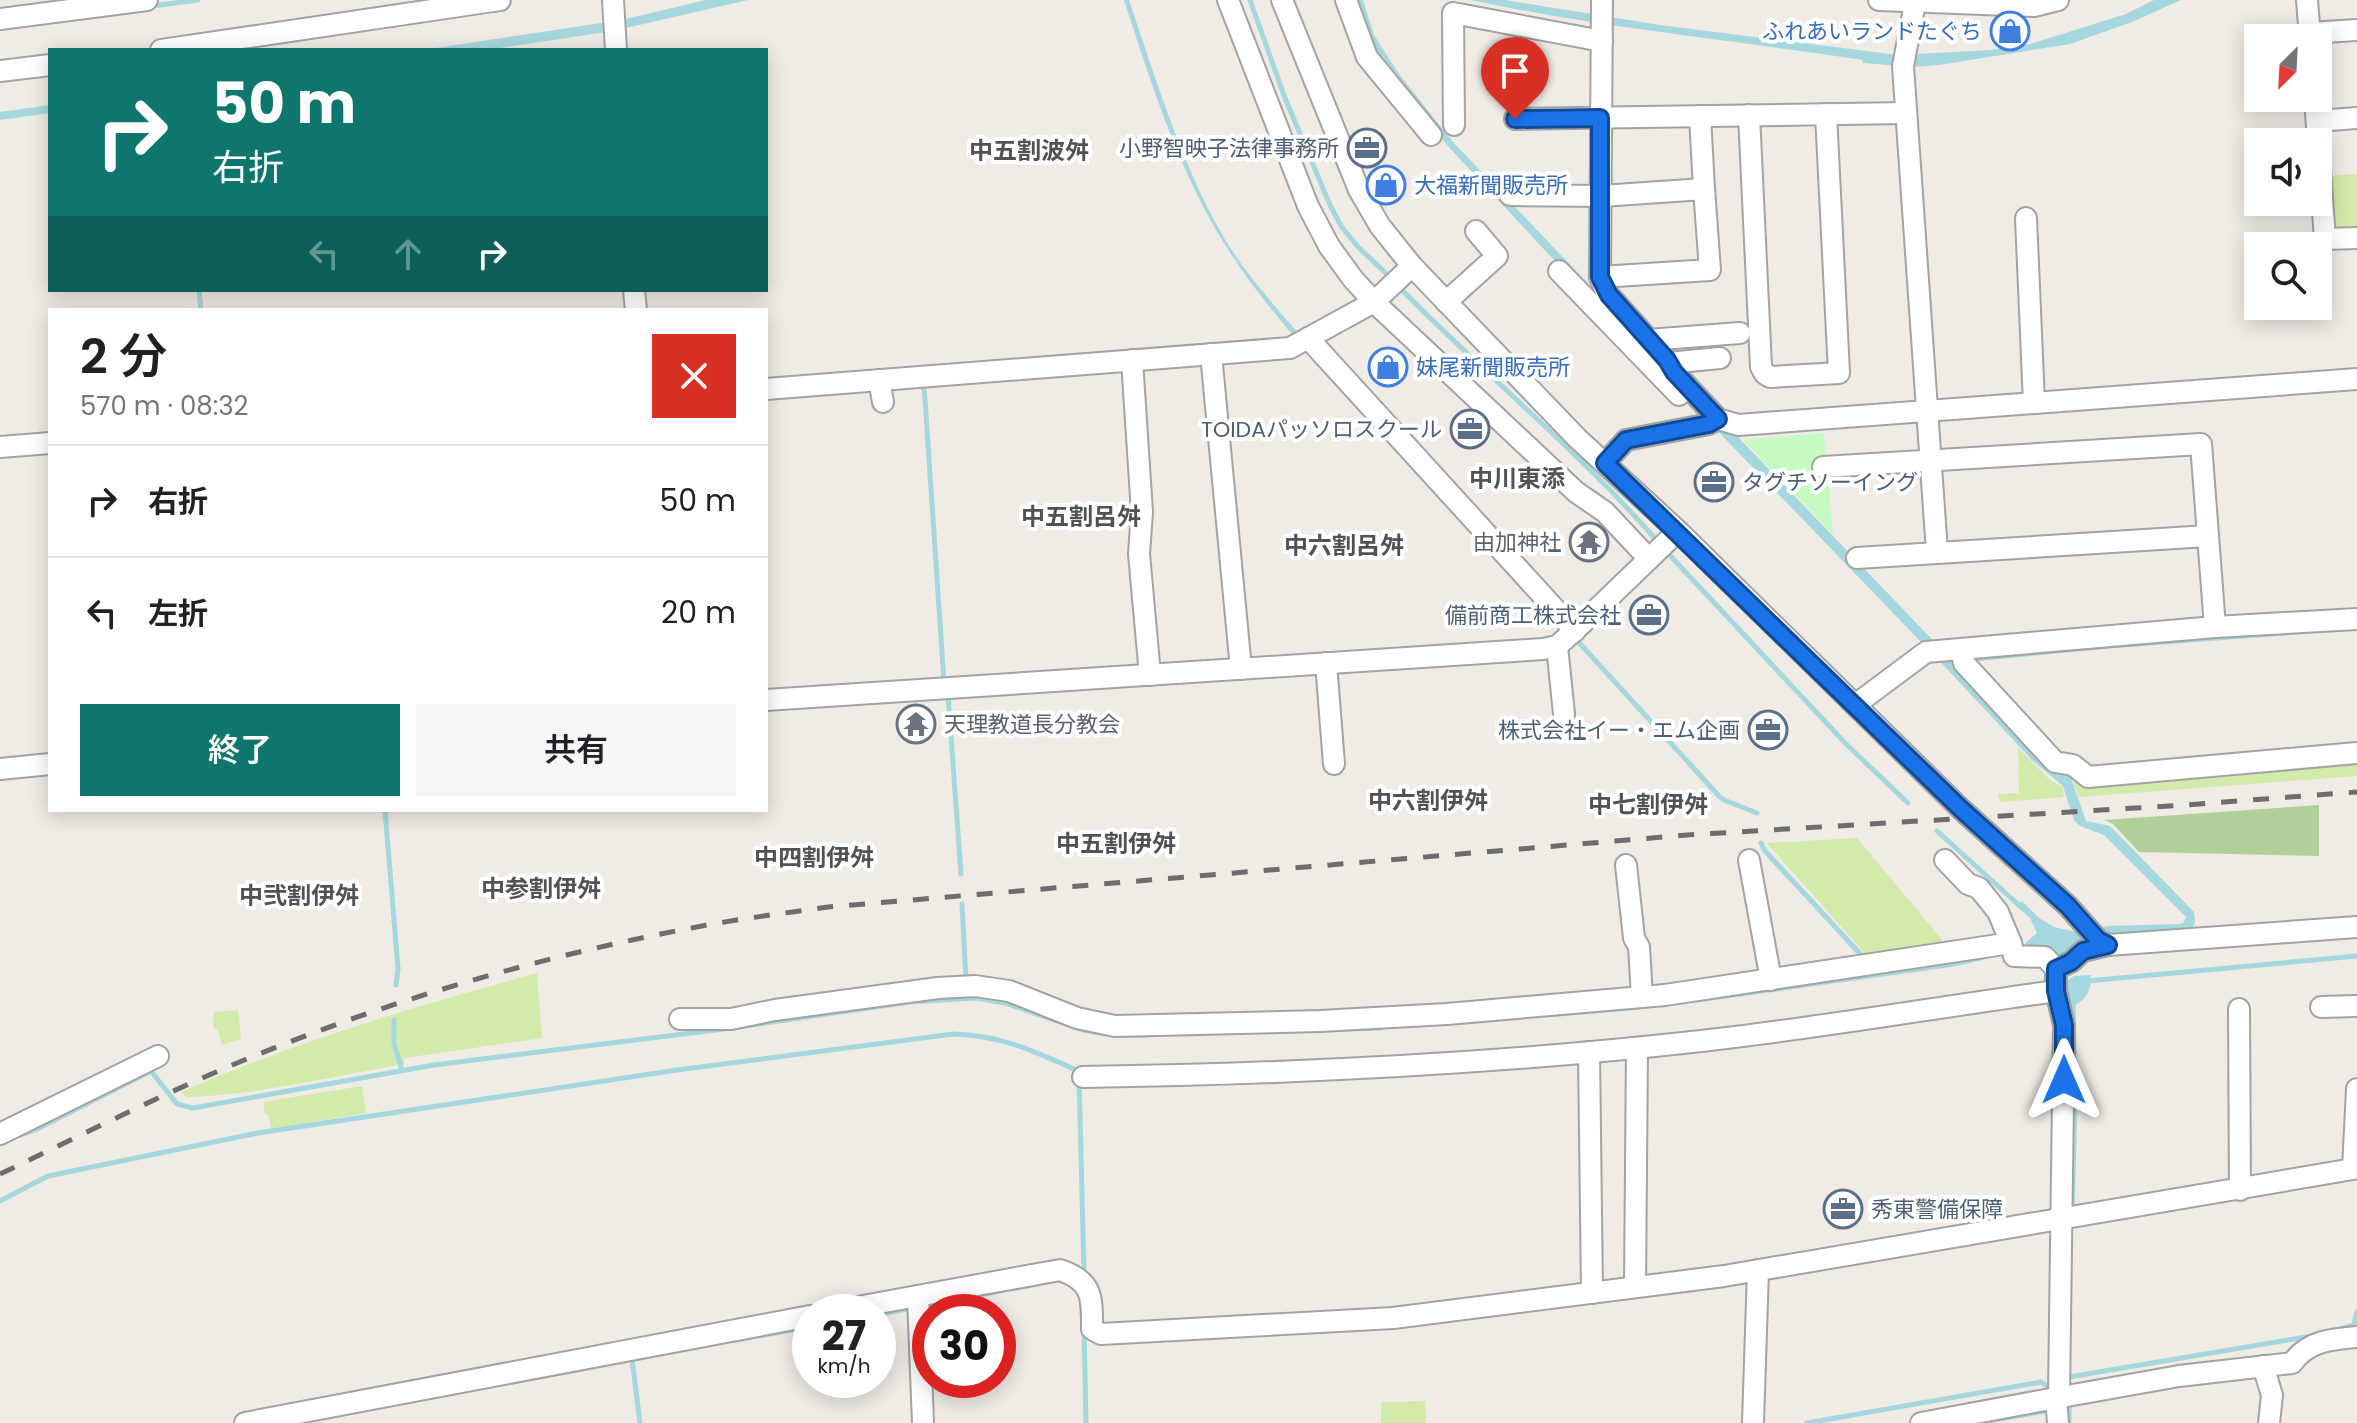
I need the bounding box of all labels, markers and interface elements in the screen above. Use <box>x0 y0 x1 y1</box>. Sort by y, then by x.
shop icon: ふれあいランドたぐち <box>1989 10 2031 52</box>
place label: ふれあいランドたぐち <box>1762 16 1982 47</box>
north arrow <box>2244 24 2332 112</box>
map controls <box>2244 24 2332 320</box>
pin <box>1481 37 1549 119</box>
icon: arrive <box>1493 49 1537 93</box>
text: 50 m <box>212 64 356 143</box>
icon: right <box>80 80 184 184</box>
office icon: 小野智映子法律事務所 <box>1346 127 1388 169</box>
button: sound <box>2244 128 2332 216</box>
place label: 小野智映子法律事務所 <box>1119 133 1339 164</box>
district label: 中五割波舛 <box>969 134 1089 167</box>
text: 右折 <box>212 142 284 193</box>
shop icon: 大福新聞販売所 <box>1365 164 1407 206</box>
place label: 大福新聞販売所 <box>1414 170 1568 201</box>
icon: left <box>302 232 346 276</box>
icon: ahead <box>386 232 430 276</box>
icon: right <box>470 232 514 276</box>
button: search <box>2244 232 2332 320</box>
text: 2 分 <box>80 323 167 390</box>
button: close <box>652 334 736 418</box>
shop icon: 妹尾新聞販売所 <box>1367 346 1409 388</box>
place label: 妹尾新聞販売所 <box>1416 352 1570 383</box>
text: 570 m · 08:32 <box>80 388 249 424</box>
office icon: TOIDAパッソロスクール <box>1449 408 1491 450</box>
place label: TOIDAパッソロスクール <box>1201 414 1442 445</box>
office icon: タグチソーイング <box>1693 461 1735 503</box>
district label: 中川東添 <box>1469 462 1565 495</box>
place label: タグチソーイング <box>1742 467 1918 498</box>
icon: right <box>80 479 124 523</box>
text: 50 m <box>659 479 736 522</box>
text: 右折 <box>148 480 208 523</box>
district label: 中五割呂舛 <box>1021 500 1141 533</box>
temple icon: 由加神社 <box>1568 521 1610 563</box>
place label: 由加神社 <box>1473 527 1561 558</box>
district label: 中六割呂舛 <box>1284 529 1404 562</box>
icon: left <box>80 591 124 635</box>
text: 20 m <box>661 591 736 634</box>
text: 左折 <box>148 592 208 635</box>
office icon: 備前商工株式会社 <box>1628 594 1670 636</box>
place label: 備前商工株式会社 <box>1445 600 1621 631</box>
temple icon: 天理教道長分教会 <box>895 703 937 745</box>
button: 終了 <box>80 704 400 796</box>
button: 共有 <box>416 704 736 796</box>
place label: 天理教道長分教会 <box>944 709 1120 740</box>
office icon: 株式会社イー・エム企画 <box>1747 709 1789 751</box>
place label: 株式会社イー・エム企画 <box>1498 715 1740 746</box>
district label: 中六割伊舛 <box>1368 784 1488 817</box>
district label: 中七割伊舛 <box>1588 788 1708 821</box>
district label: 中五割伊舛 <box>1056 827 1176 860</box>
district label: 中四割伊舛 <box>754 841 874 874</box>
district label: 中参割伊舛 <box>481 872 601 905</box>
district label: 中弐割伊舛 <box>239 879 359 912</box>
position arrow <box>2022 1038 2106 1122</box>
office icon: 秀東警備保障 <box>1822 1188 1864 1230</box>
place label: 秀東警備保障 <box>1871 1194 2003 1225</box>
speed limit sign: 30 <box>912 1294 1016 1398</box>
text: 27 <box>822 1308 866 1364</box>
text: km/h <box>817 1352 871 1380</box>

